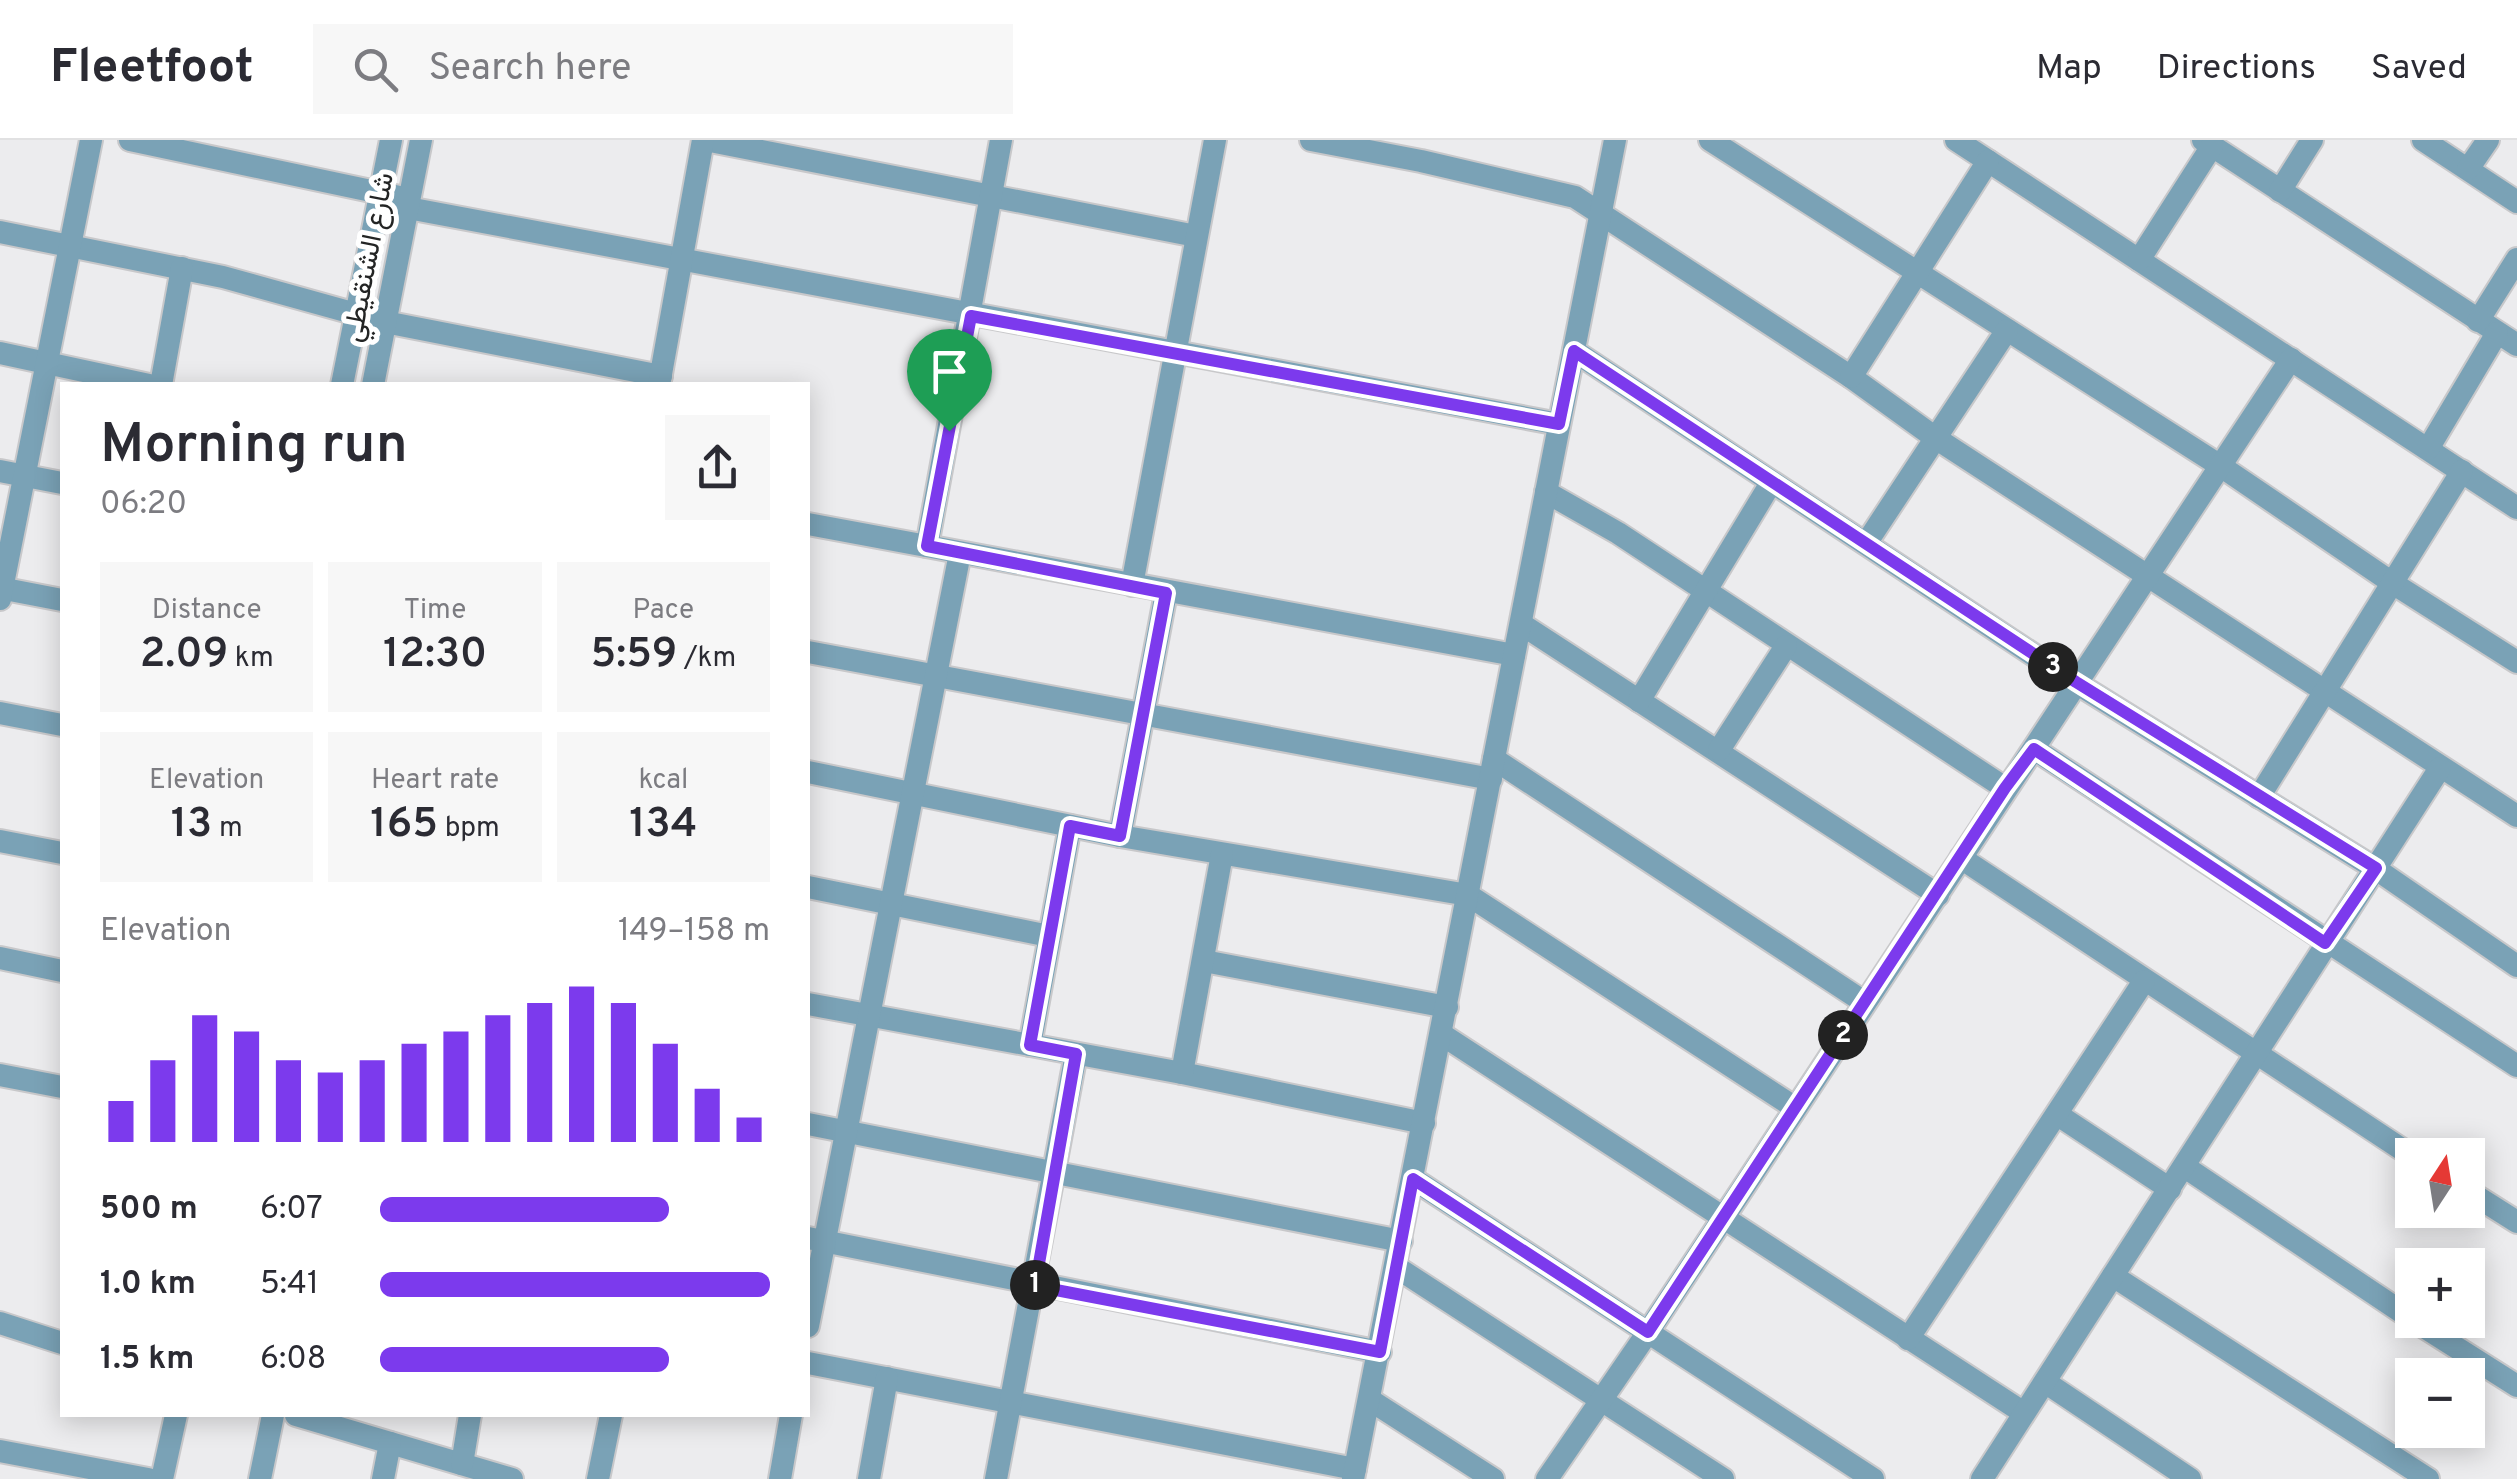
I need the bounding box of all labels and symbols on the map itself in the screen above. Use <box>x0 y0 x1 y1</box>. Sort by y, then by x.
street label: شارع الشنقيطي <box>336 170 406 346</box>
pin <box>907 329 992 432</box>
pin: 3 <box>2028 642 2078 692</box>
pin: 2 <box>1818 1010 1868 1060</box>
north arrow <box>2395 1138 2485 1228</box>
pin: 1 <box>1010 1260 1060 1310</box>

